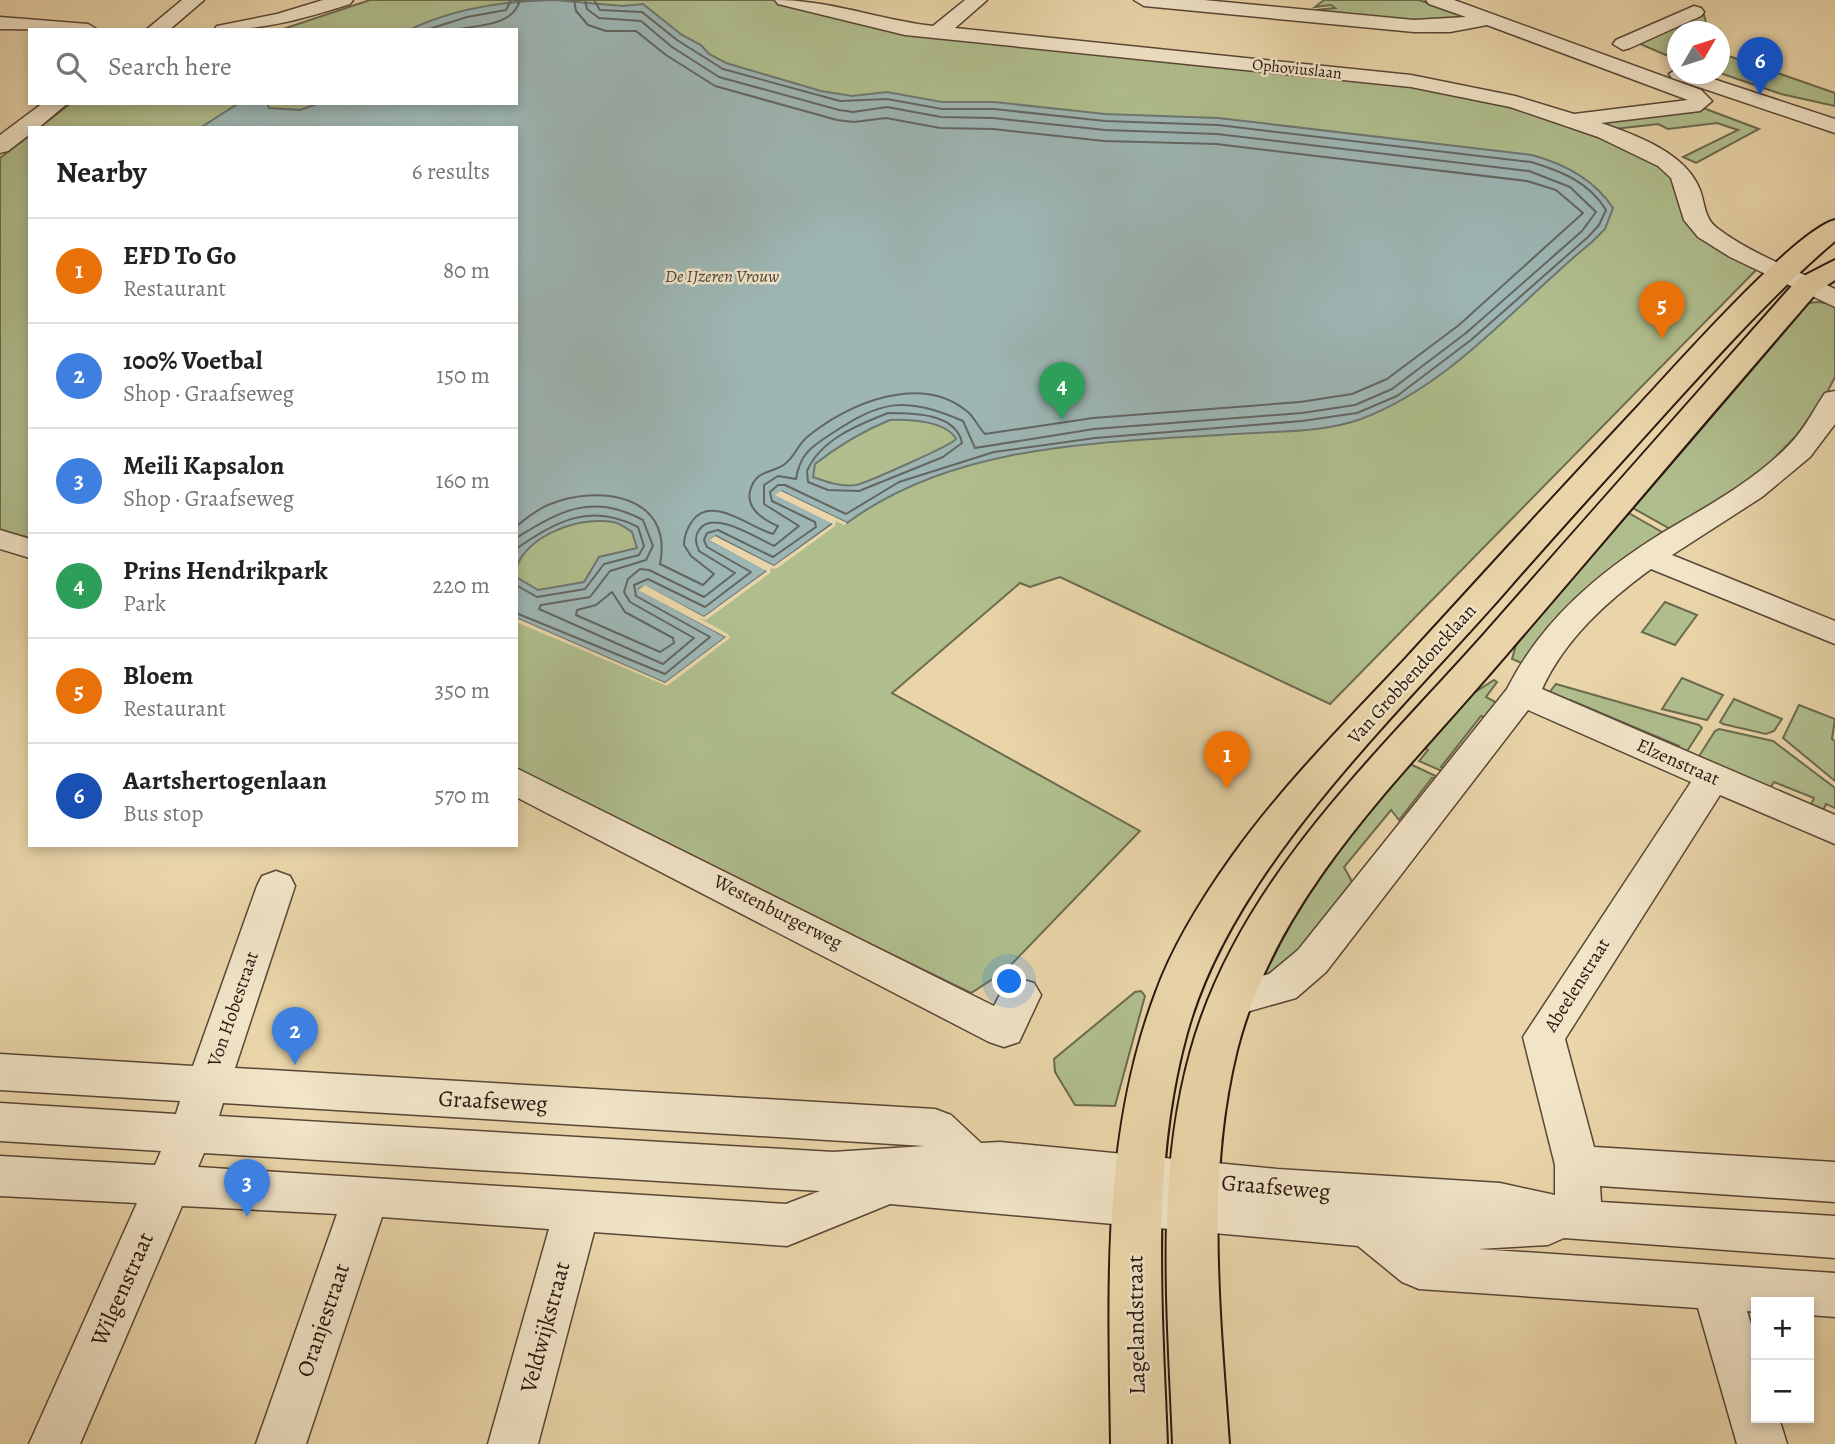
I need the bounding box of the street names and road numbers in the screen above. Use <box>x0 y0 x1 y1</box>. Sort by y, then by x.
street label: Ophoviuslaan <box>1251 53 1343 85</box>
street label: Van Grobbendoncklaan <box>1341 598 1482 751</box>
street label: Elzenstraat <box>1632 732 1724 792</box>
street label: Westenburgerweg <box>708 868 847 956</box>
street label: Abeelenstraat <box>1537 933 1616 1038</box>
street label: Von Hobestraat <box>201 948 265 1071</box>
street label: Graafseweg <box>438 1083 549 1119</box>
street label: Graafseweg <box>1220 1167 1332 1207</box>
street label: Wilgenstraat <box>83 1227 161 1352</box>
street label: Lagelandstraat <box>1119 1254 1153 1395</box>
street label: Veldwijkstraat <box>512 1257 578 1397</box>
street label: Oranjestraat <box>289 1259 357 1381</box>

